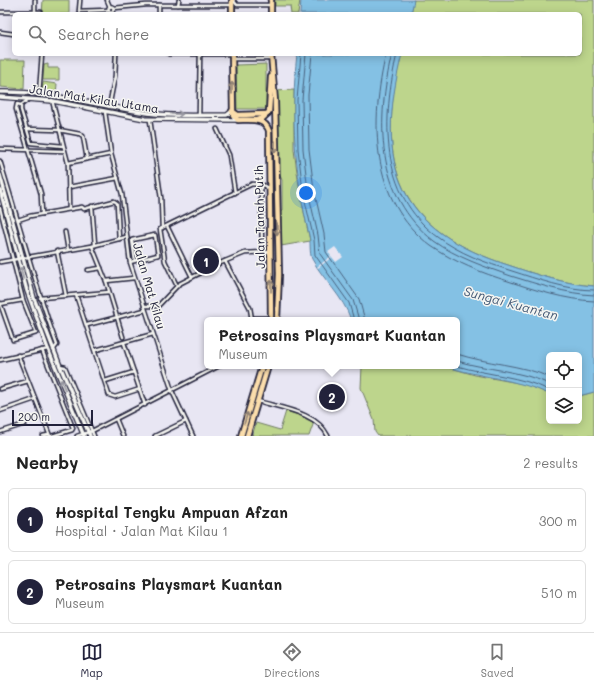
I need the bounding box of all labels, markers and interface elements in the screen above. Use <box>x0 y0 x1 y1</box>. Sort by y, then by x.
search box <box>12 12 582 56</box>
icon: search <box>26 23 48 45</box>
text: Search here <box>58 24 149 44</box>
street label: Jalan Mat Kilau Utama <box>28 80 160 116</box>
one-way arrow <box>228 82 236 95</box>
one-way arrow <box>170 111 183 118</box>
one-way arrow <box>271 140 279 153</box>
street label: Jalan Tanah Putih <box>250 165 268 269</box>
your location <box>296 183 316 203</box>
one-way arrow <box>273 222 281 235</box>
street label: Jalan Mat Kilau <box>130 241 170 331</box>
pin: 1 <box>193 246 219 276</box>
one-way arrow <box>18 267 25 280</box>
one-way arrow <box>267 280 275 293</box>
water label: Sungai Kuantan <box>462 282 560 323</box>
popup <box>204 317 460 369</box>
text: Petrosains Playsmart Kuantan <box>218 325 446 345</box>
text: Museum <box>218 345 268 362</box>
map controls <box>546 352 582 424</box>
button: locate <box>546 352 582 388</box>
one-way arrow <box>58 380 66 392</box>
pin: 2 <box>319 382 345 412</box>
button: layers <box>546 388 582 424</box>
scale bar <box>12 408 93 427</box>
text: 200 m <box>18 409 50 424</box>
one-way arrow <box>243 412 250 425</box>
text: Nearby <box>16 451 78 473</box>
text: 2 results <box>523 454 578 471</box>
text: Hospital Tengku Ampuan Afzan <box>55 502 288 522</box>
text: 1 <box>27 512 33 529</box>
text: 300 m <box>539 512 577 529</box>
text: Hospital · Jalan Mat Kilau 1 <box>55 522 228 539</box>
text: Petrosains Playsmart Kuantan <box>55 574 282 594</box>
text: 2 <box>26 584 34 601</box>
text: 510 m <box>541 584 577 601</box>
text: Museum <box>55 594 104 611</box>
tab: Map <box>81 641 103 680</box>
tab: Directions <box>264 641 320 680</box>
tab: Saved <box>481 641 513 680</box>

